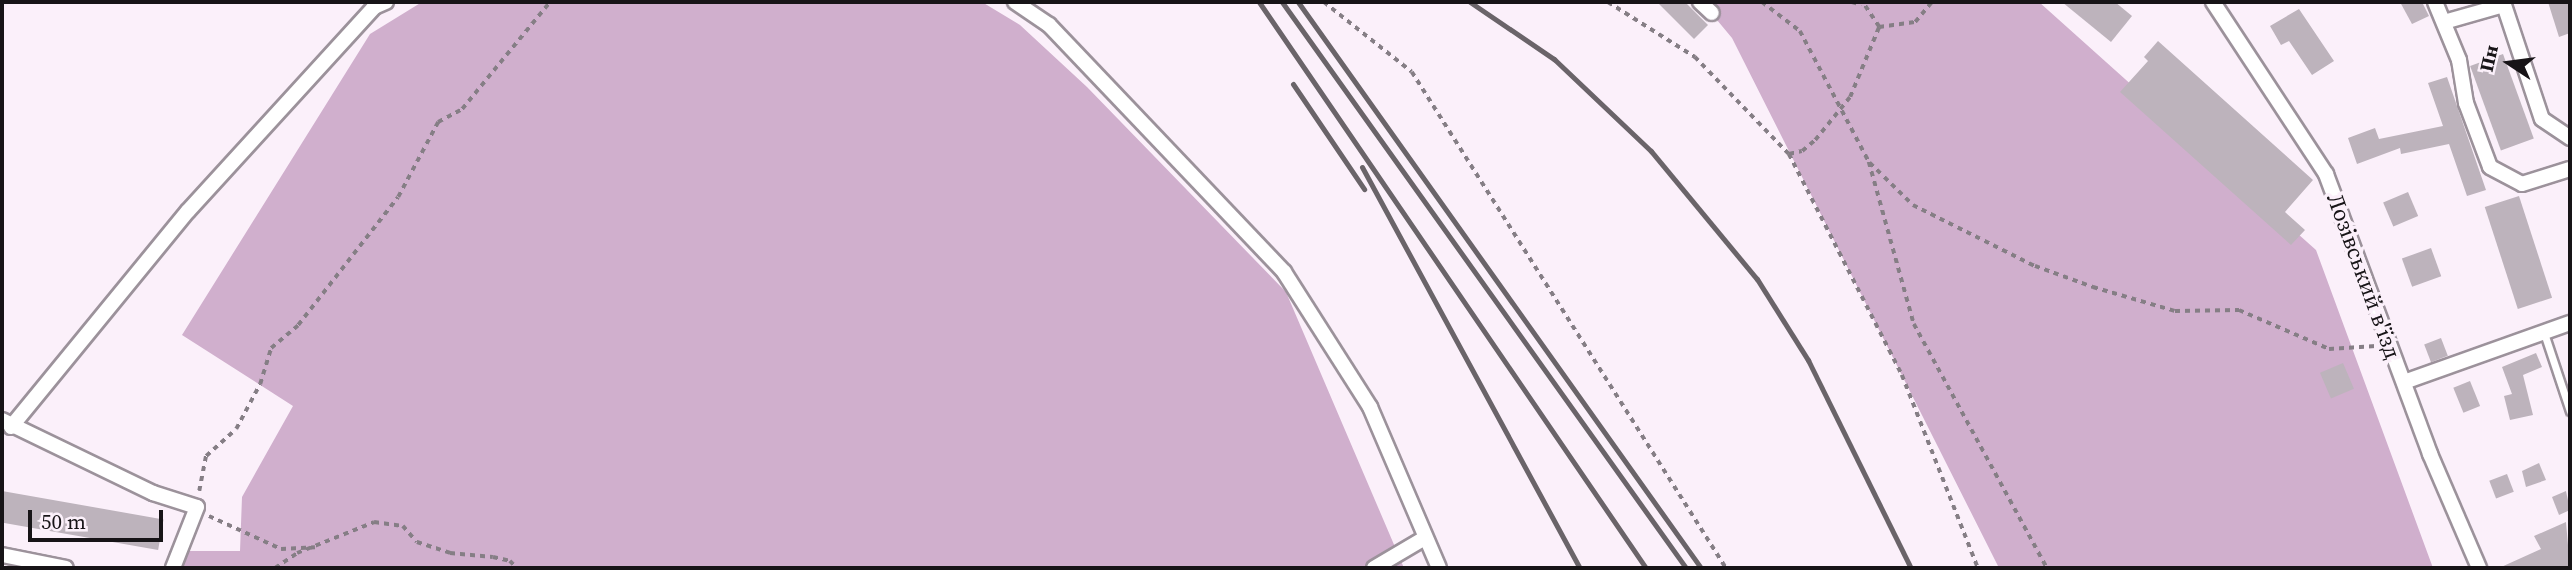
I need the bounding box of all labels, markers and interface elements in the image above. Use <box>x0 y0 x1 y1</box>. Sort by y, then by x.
north arrow <box>2474 28 2544 98</box>
text: Пн <box>2473 42 2504 74</box>
street label: Лозівський в'їзд <box>2321 189 2407 363</box>
scale bar <box>32 496 166 540</box>
text: 50 m <box>41 507 86 536</box>

